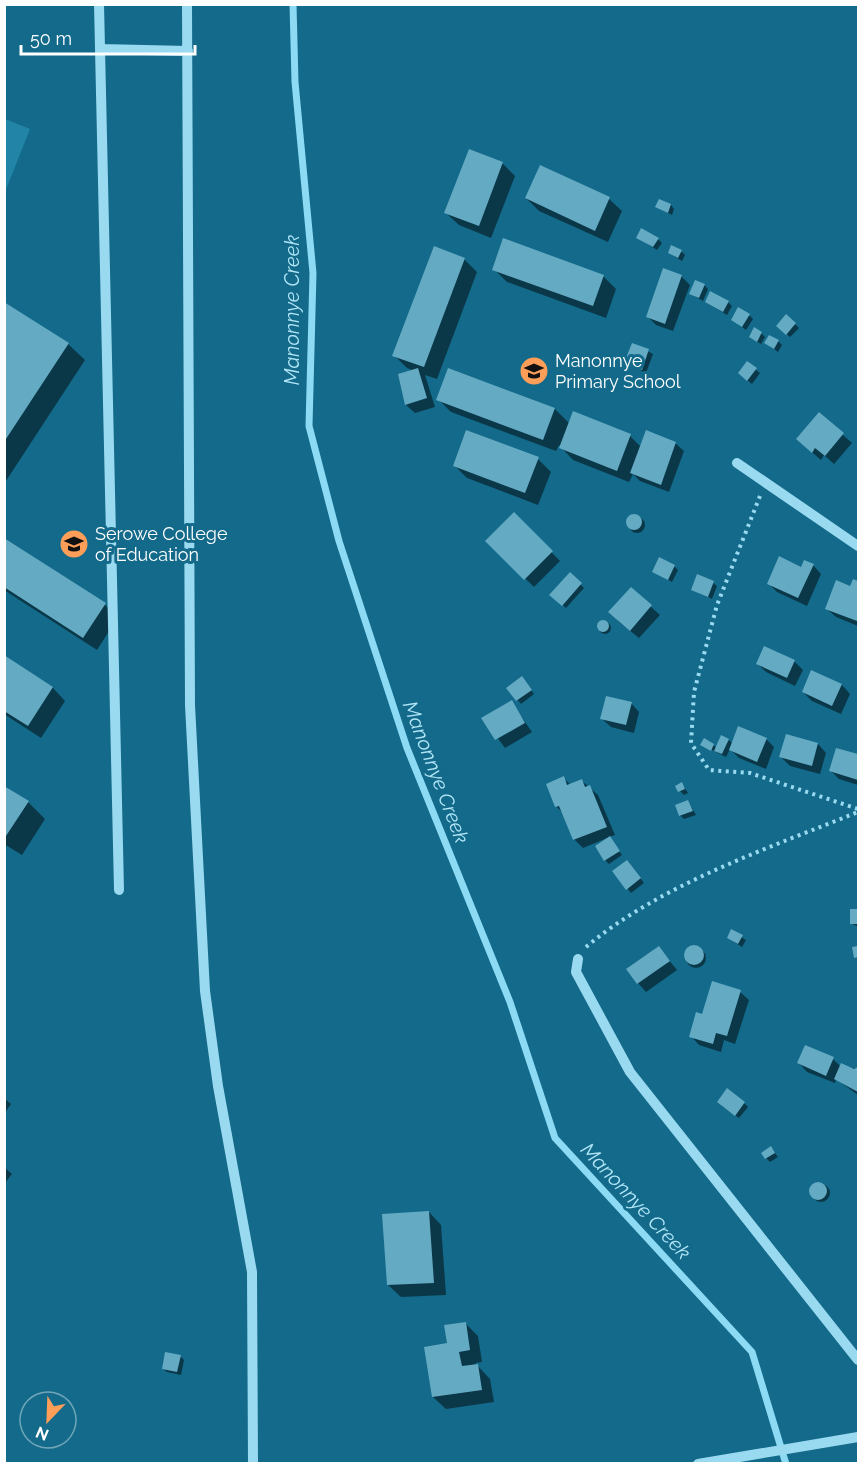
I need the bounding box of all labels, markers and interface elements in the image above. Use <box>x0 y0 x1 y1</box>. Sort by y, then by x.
scale bar <box>21 18 195 56</box>
text: 50 m <box>30 28 72 49</box>
water label: Manonnye Creek <box>280 234 304 385</box>
place label: Manonnye Primary School <box>555 350 681 392</box>
school or university icon: Manonnye Primary School <box>518 355 550 387</box>
place label: Serowe College of Education <box>95 523 228 565</box>
school or university icon: Serowe College of Education <box>58 528 90 560</box>
water label: Manonnye Creek <box>398 697 474 847</box>
water label: Manonnye Creek <box>576 1138 696 1264</box>
north arrow <box>18 1390 78 1450</box>
text: N <box>33 1422 52 1444</box>

